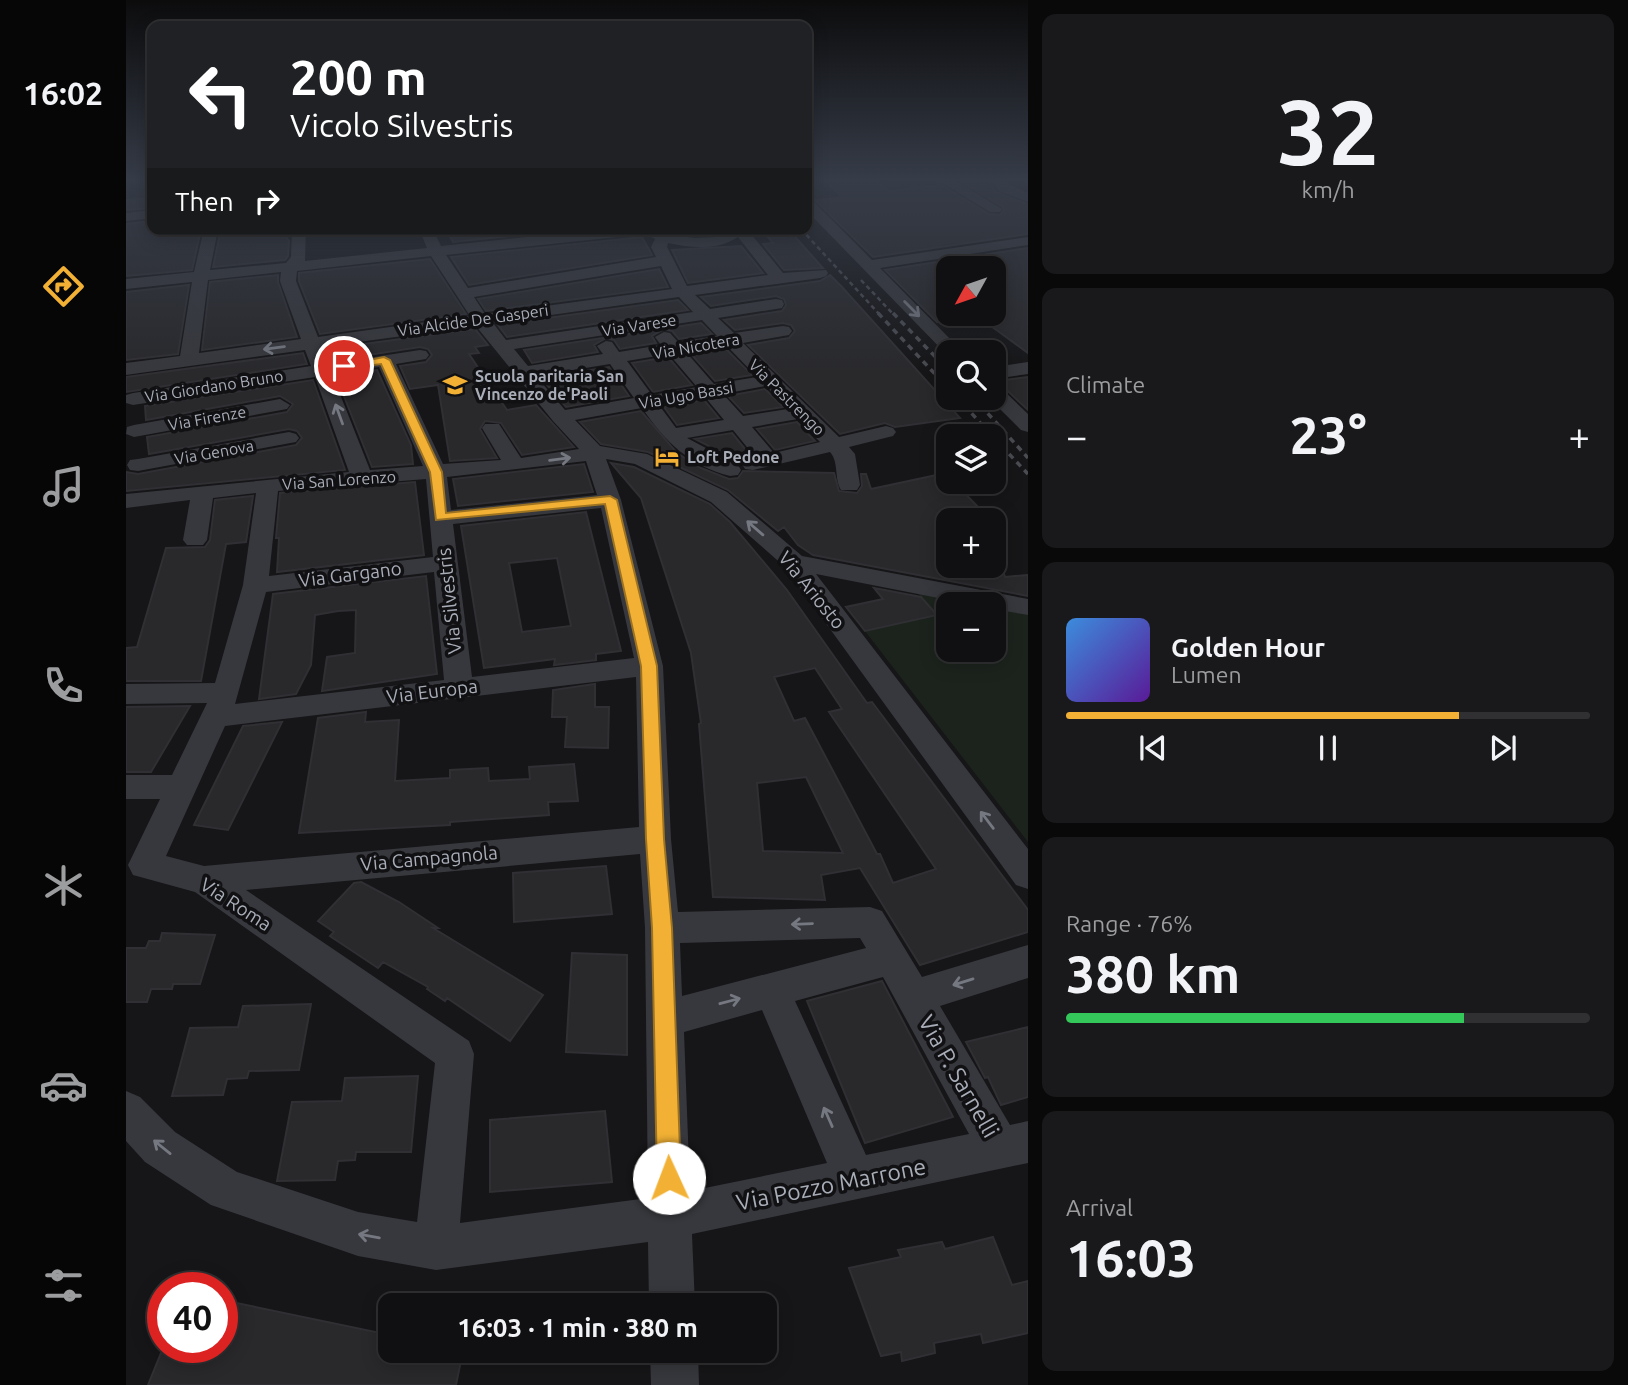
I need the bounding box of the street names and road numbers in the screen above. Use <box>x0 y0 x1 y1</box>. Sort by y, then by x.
street label: Via Alcide De Gasperi <box>397 301 549 339</box>
street label: Via Varese <box>600 310 678 340</box>
street label: Via Nicotera <box>651 330 741 362</box>
street label: Via Pastrengo <box>745 355 829 439</box>
street label: Via Giordano Bruno <box>143 366 285 406</box>
street label: Via Ugo Bassi <box>637 378 735 412</box>
street label: Via Firenze <box>167 402 247 434</box>
street label: Via Genova <box>173 436 255 468</box>
street label: Via San Lorenzo <box>282 467 396 493</box>
street label: Via Silvestris <box>432 547 466 655</box>
street label: Via Ariosto <box>774 547 850 633</box>
street label: Via Gargano <box>297 557 403 591</box>
street label: Via Europa <box>385 674 479 708</box>
street label: Via Campagnola <box>359 841 499 875</box>
street label: Via Roma <box>196 873 276 935</box>
street label: Via P. Sarnelli <box>914 1010 1004 1142</box>
street label: Via Pozzo Marrone <box>734 1153 928 1215</box>

